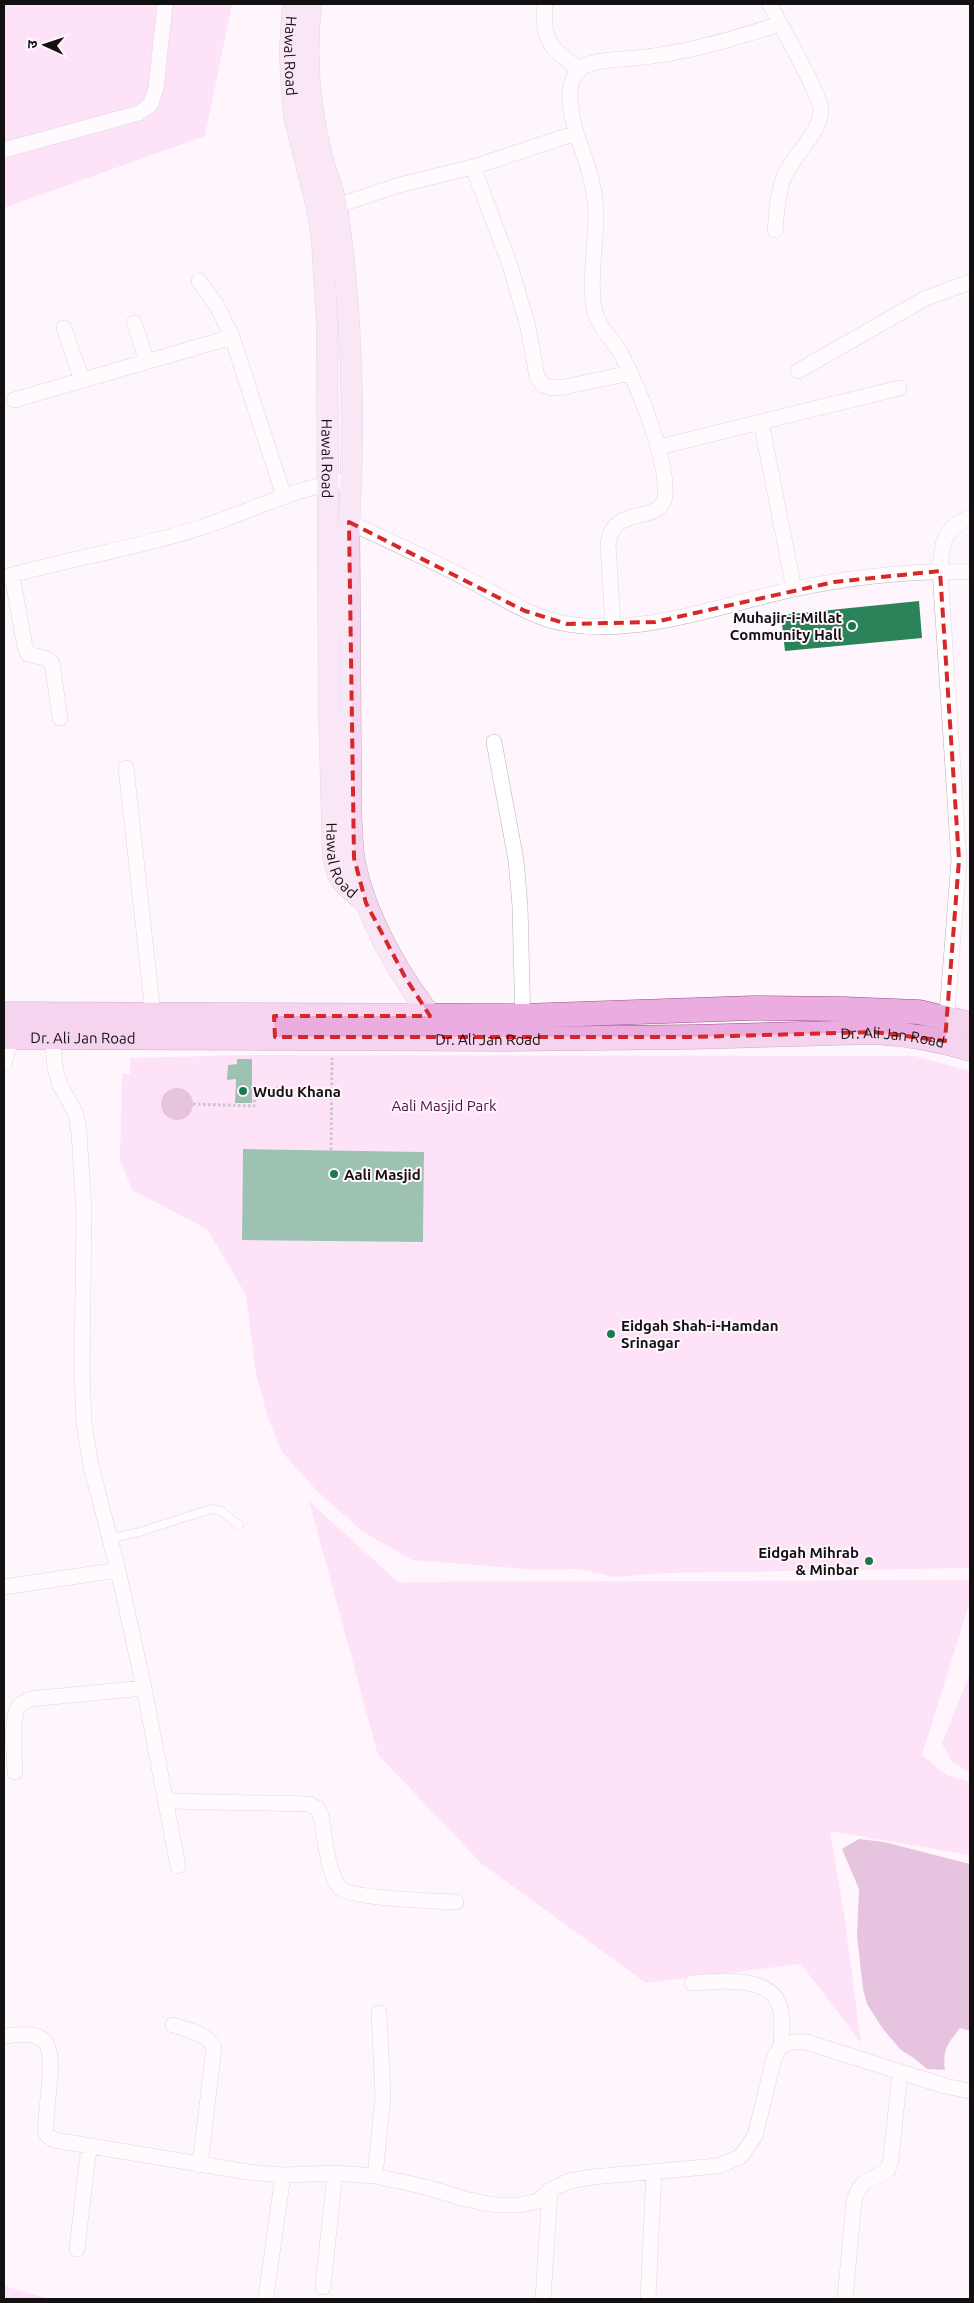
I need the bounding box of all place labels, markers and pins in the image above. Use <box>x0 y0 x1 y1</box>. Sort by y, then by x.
place label: Muhajir-i-Millat Community Hall <box>730 609 843 643</box>
marker: Muhajir-i-Millat Community Hall <box>846 620 858 632</box>
place label: Wudu Khana <box>253 1083 341 1100</box>
marker: Wudu Khana <box>237 1085 249 1097</box>
place label: Aali Masjid <box>344 1166 421 1183</box>
marker: Aali Masjid <box>328 1168 340 1180</box>
place label: Eidgah Shah-i-Hamdan Srinagar <box>621 1317 778 1351</box>
marker: Eidgah Shah-i-Hamdan Srinagar <box>605 1328 617 1340</box>
place label: Eidgah Mihrab & Minbar <box>758 1544 860 1578</box>
marker: Eidgah Mihrab & Minbar <box>863 1555 875 1567</box>

